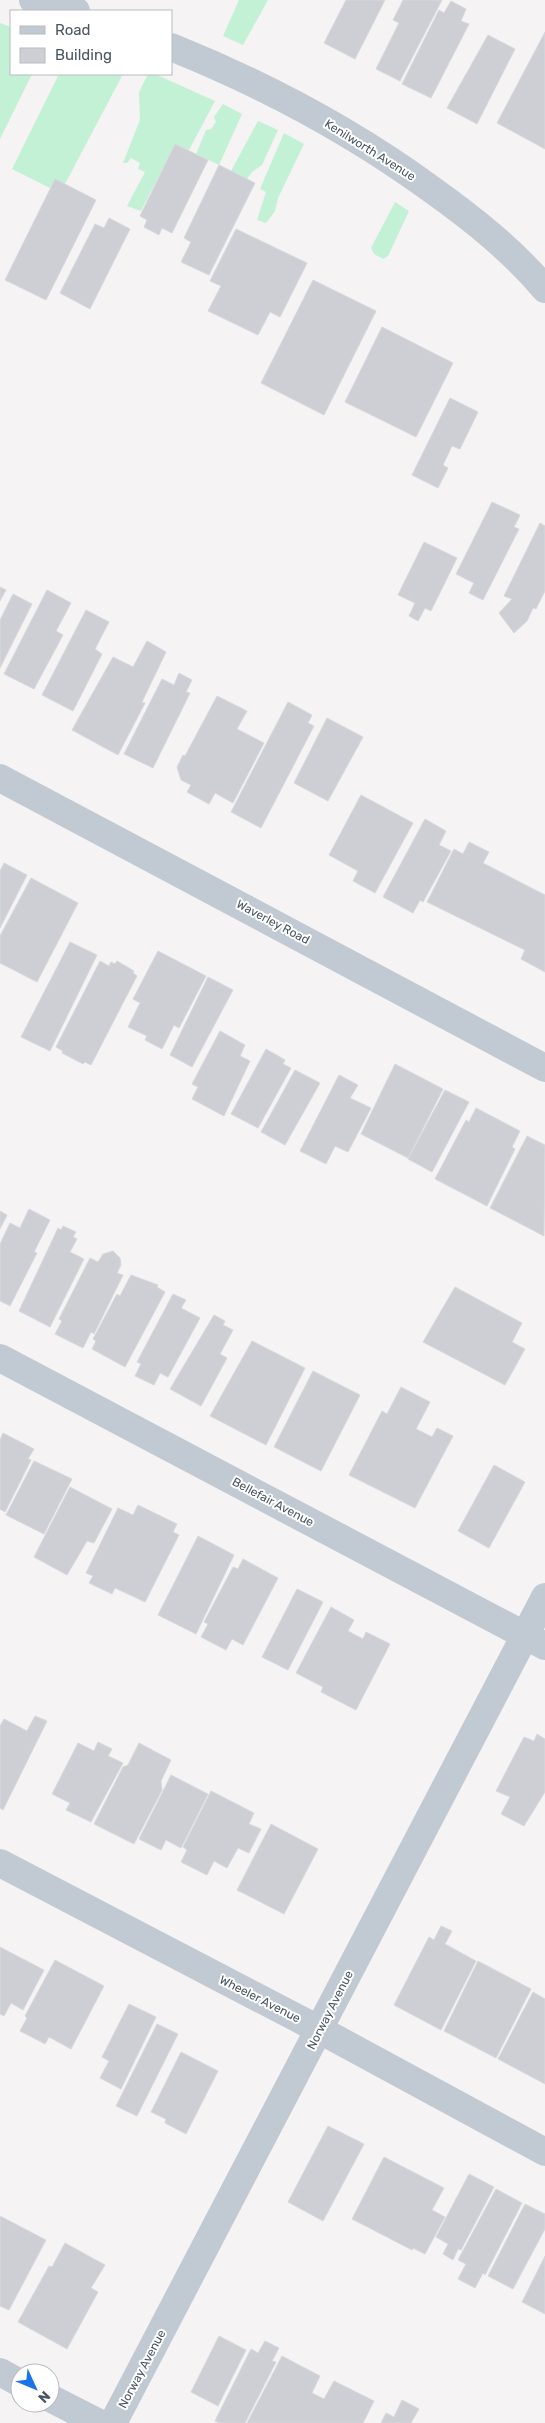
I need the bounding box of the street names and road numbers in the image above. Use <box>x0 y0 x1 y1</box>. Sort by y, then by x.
street label: Kenilworth Avenue <box>322 116 418 184</box>
street label: Waverley Road <box>234 897 312 947</box>
street label: Bellefair Avenue <box>230 1475 316 1529</box>
street label: Norway Avenue <box>304 1968 356 2052</box>
street label: Wheeler Avenue <box>217 1973 303 2026</box>
street label: Norway Avenue <box>115 2327 169 2411</box>

